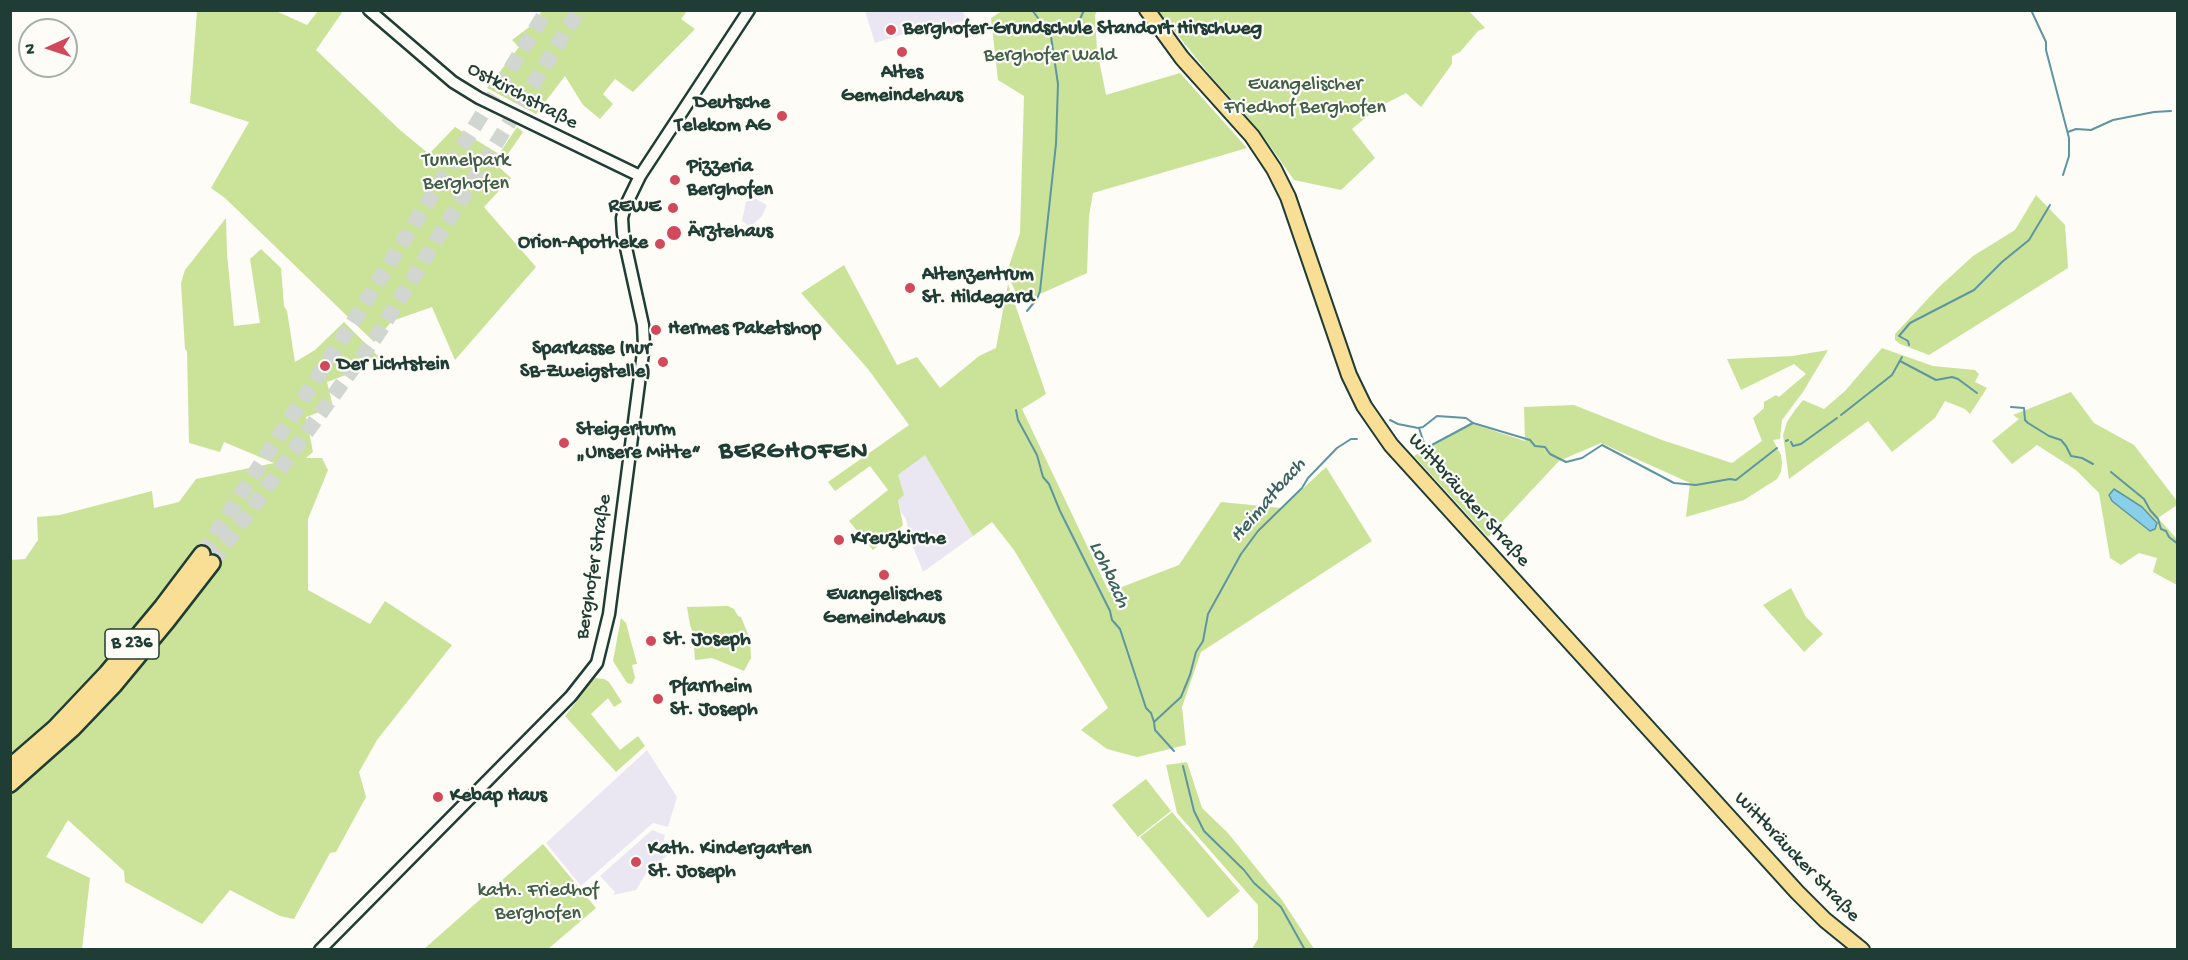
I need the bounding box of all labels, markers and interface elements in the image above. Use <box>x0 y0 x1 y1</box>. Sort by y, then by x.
north arrow <box>18 18 78 78</box>
place label: Berghofer-Grundschule Standort Hirschweg <box>903 18 1262 42</box>
marker: Berghofer-Grundschule Standort Hirschweg <box>884 23 898 37</box>
text: N <box>22 43 41 55</box>
marker: Altes Gemeindehaus <box>895 45 909 59</box>
park label: Berghofer Wald <box>984 45 1116 69</box>
street label: Ostkirchstraße <box>463 58 581 136</box>
place label: Altes Gemeindehaus <box>841 62 963 109</box>
park label: Evangelischer Friedhof Berghofen <box>1224 74 1386 121</box>
place label: Deutsche Telekom AG <box>675 92 770 139</box>
marker: Deutsche Telekom AG <box>775 109 789 123</box>
park label: Tunnelpark Berghofen <box>422 150 510 197</box>
place label: Pizzeria Berghofen <box>687 156 773 203</box>
marker: Pizzeria Berghofen <box>668 173 682 187</box>
place label: REWE <box>609 196 661 220</box>
marker: REWE <box>666 201 680 215</box>
place label: Ärztehaus <box>688 221 773 245</box>
marker: Ärztehaus <box>665 224 683 242</box>
place label: Orion-Apotheke <box>518 232 648 256</box>
marker: Orion-Apotheke <box>653 237 667 251</box>
place label: Altenzentrum St. Hildegard <box>922 264 1034 311</box>
marker: Altenzentrum St. Hildegard <box>903 281 917 295</box>
place label: Hermes Paketshop <box>668 318 821 342</box>
marker: Hermes Paketshop <box>649 323 663 337</box>
place label: Sparkasse (nur SB-Zweigstelle) <box>520 338 651 385</box>
place label: Der Lichtstein <box>337 354 449 378</box>
marker: Sparkasse (nur SB-Zweigstelle) <box>656 355 670 369</box>
marker: Der Lichtstein <box>318 359 332 373</box>
place label: Steigerturm „Unsere Mitte“ <box>576 419 701 466</box>
street label: Wittbräucker Straße <box>1402 429 1534 573</box>
marker: Steigerturm „Unsere Mitte“ <box>557 436 571 450</box>
district label: BERGHOFEN <box>719 437 869 469</box>
water label: Heimatbach <box>1225 454 1313 548</box>
street label: Berghofer Straße <box>572 493 618 641</box>
place label: Kreuzkirche <box>851 528 946 552</box>
marker: Kreuzkirche <box>832 533 846 547</box>
water label: Lohbach <box>1082 537 1134 613</box>
marker: Evangelisches Gemeindehaus <box>877 568 891 582</box>
place label: Evangelisches Gemeindehaus <box>823 584 945 631</box>
road number: B 236 <box>105 629 159 659</box>
place label: St. Joseph <box>663 629 751 653</box>
marker: St. Joseph <box>644 634 658 648</box>
place label: Pfarrheim St. Joseph <box>670 676 758 723</box>
marker: Pfarrheim St. Joseph <box>651 692 665 706</box>
place label: Kebap Haus <box>450 785 547 809</box>
street label: Wittbräucker Straße <box>1728 788 1864 928</box>
marker: Kebap Haus <box>431 790 445 804</box>
place label: Kath. Kindergarten St. Joseph <box>648 838 812 885</box>
marker: Kath. Kindergarten St. Joseph <box>629 855 643 869</box>
park label: kath. Friedhof Berghofen <box>478 880 598 927</box>

